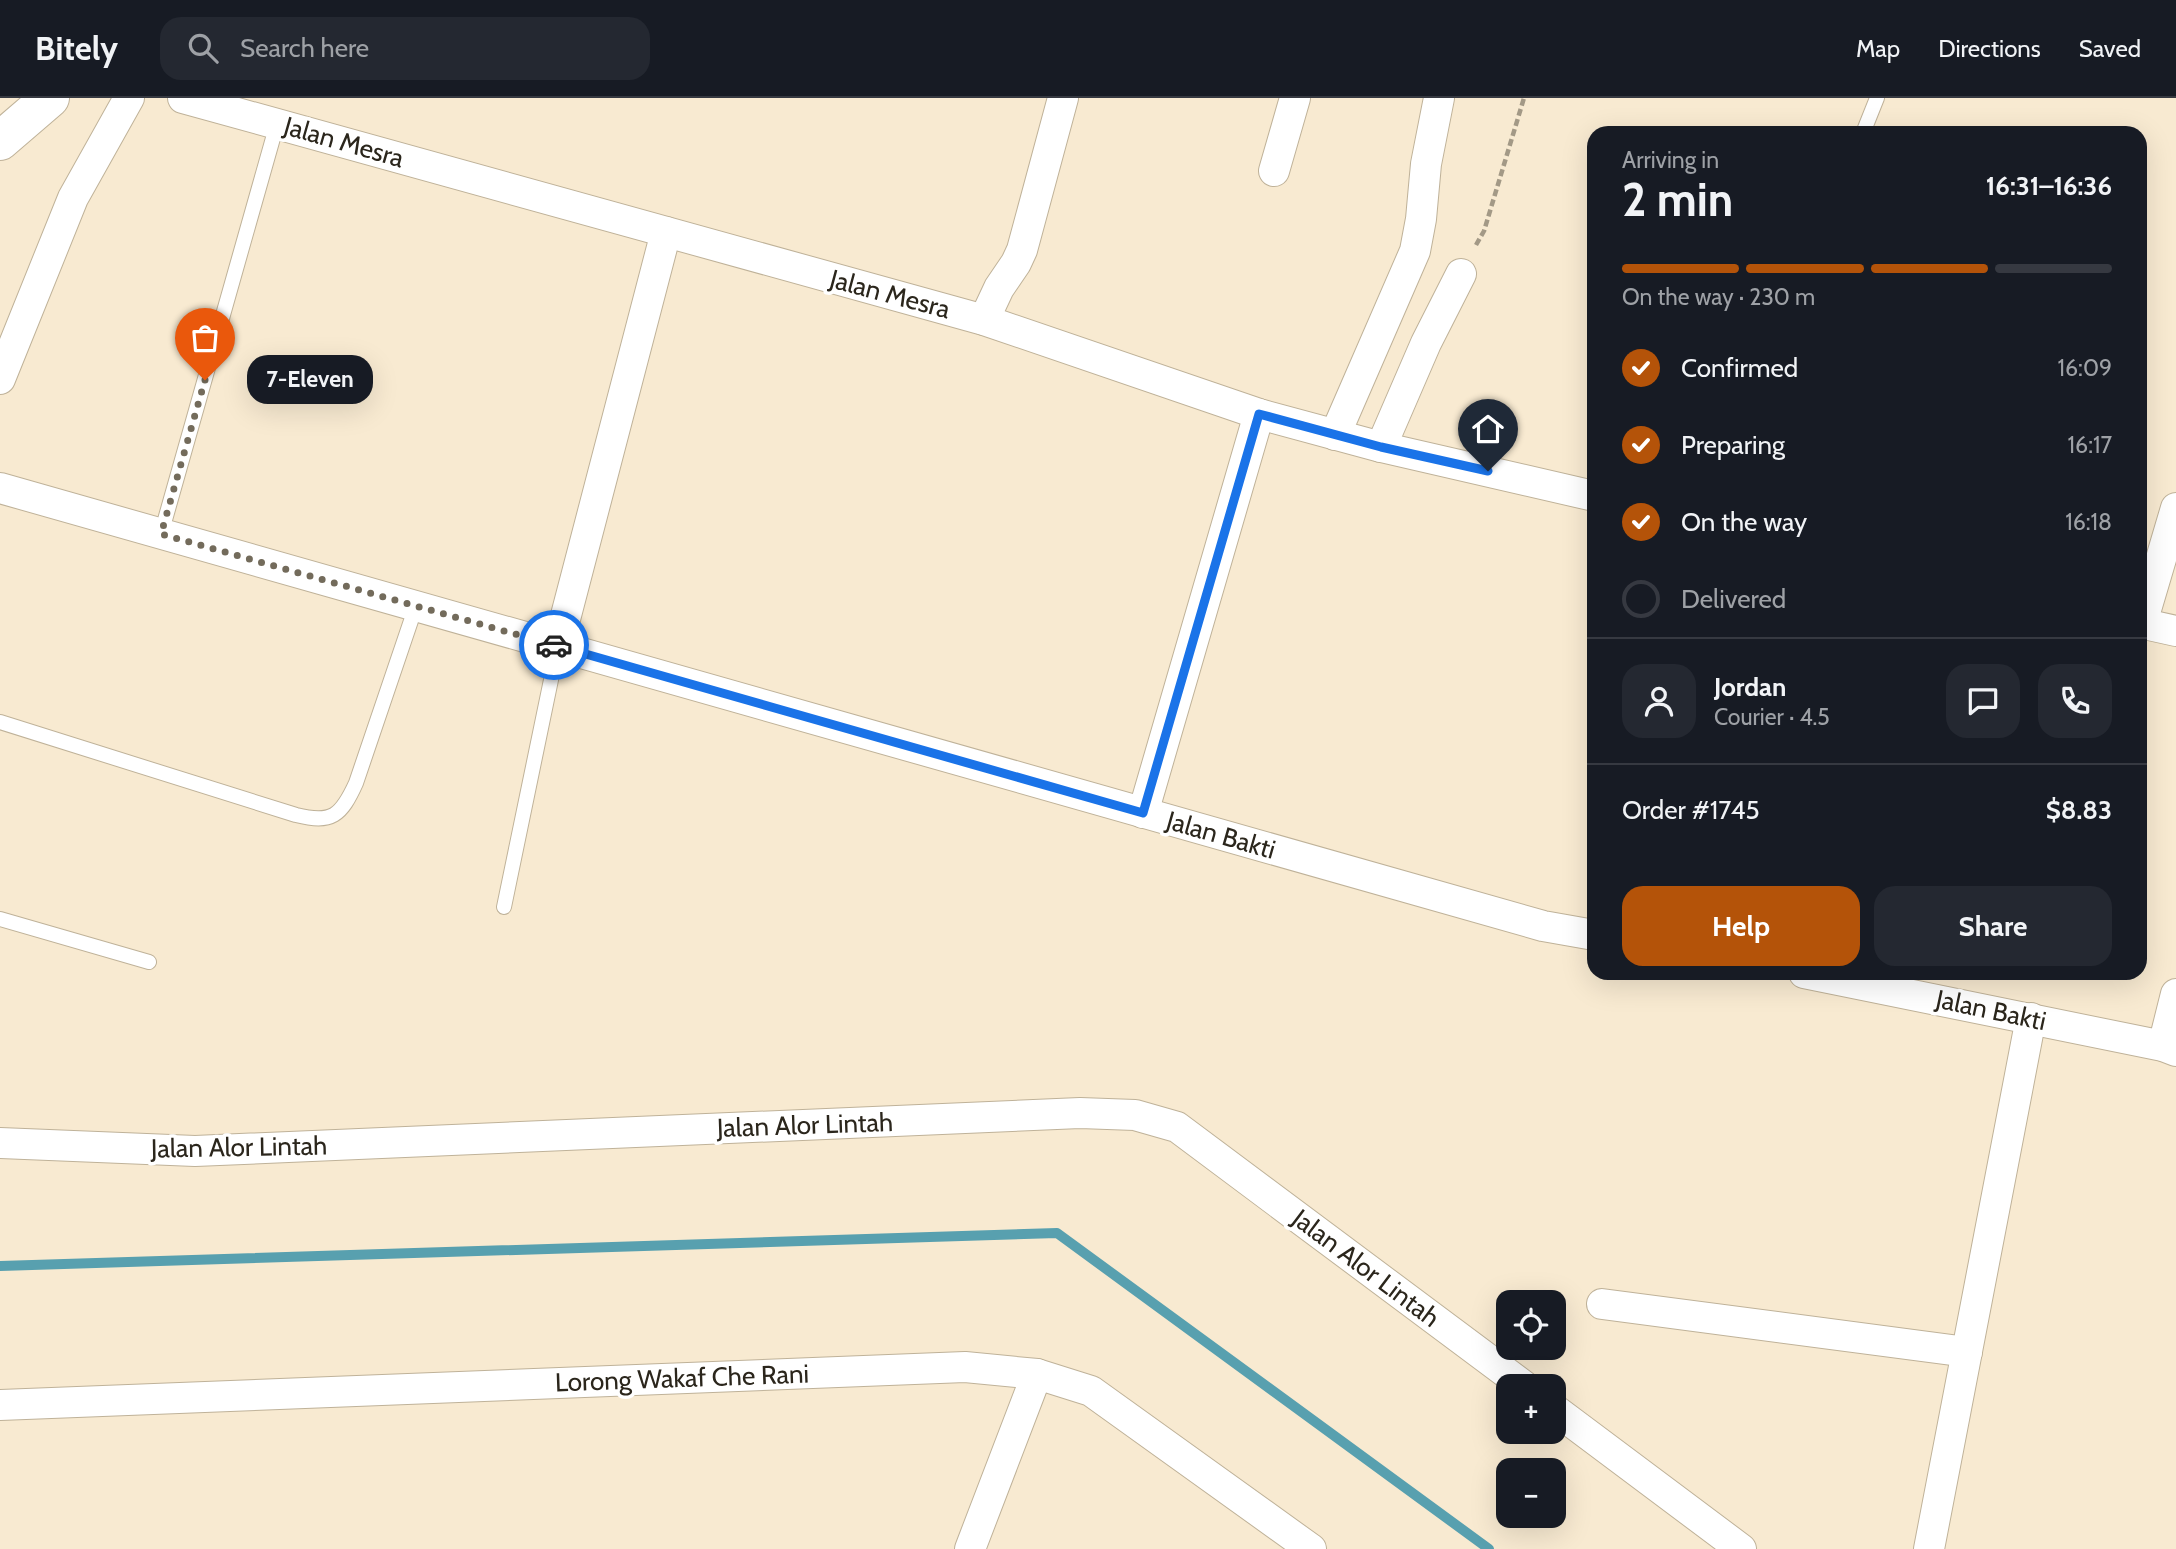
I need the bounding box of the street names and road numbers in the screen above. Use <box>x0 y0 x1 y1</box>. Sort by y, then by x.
street label: Jalan Mesra <box>279 109 408 175</box>
street label: Jalan Mesra <box>825 262 954 326</box>
street label: Jalan Bakti <box>1162 804 1279 866</box>
street label: Jalan Bakti <box>1932 983 2049 1037</box>
street label: Jalan Alor Lintah <box>715 1106 894 1144</box>
street label: Jalan Alor Lintah <box>150 1129 327 1165</box>
street label: Jalan Alor Lintah <box>1285 1202 1446 1334</box>
street label: Lorong Wakaf Che Rani <box>554 1358 810 1398</box>

